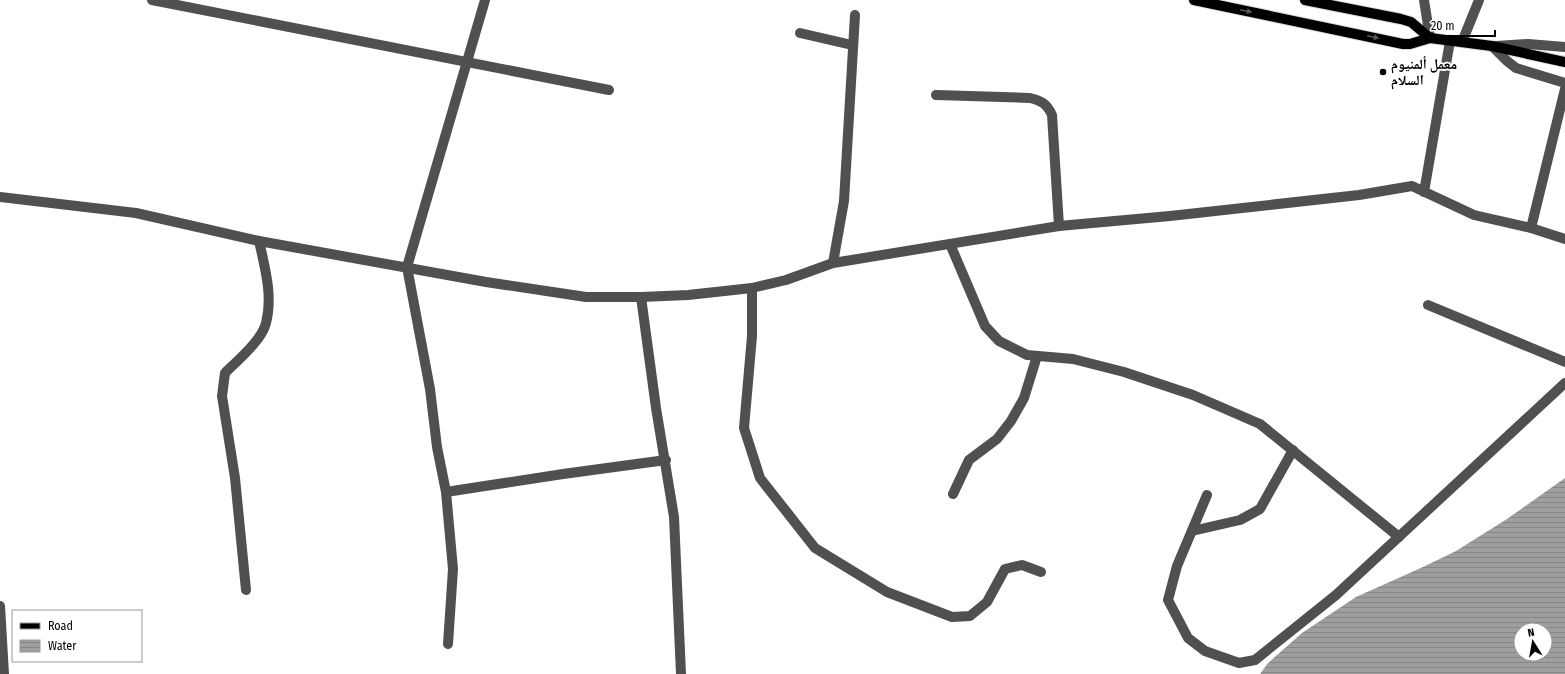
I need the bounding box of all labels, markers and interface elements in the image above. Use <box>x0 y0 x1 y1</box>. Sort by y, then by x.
one-way arrow <box>1240 8 1252 14</box>
scale bar <box>1425 12 1495 38</box>
text: 20 m <box>1431 19 1455 33</box>
one-way arrow <box>1367 35 1379 41</box>
place label: معمل ألمنيوم السلام <box>1391 56 1457 90</box>
marker: معمل ألمنيوم السلام <box>1378 67 1388 77</box>
legend <box>12 610 142 662</box>
text: Road <box>48 619 73 633</box>
north arrow <box>1513 622 1553 662</box>
text: N <box>1527 626 1536 640</box>
text: Water <box>48 639 77 653</box>

